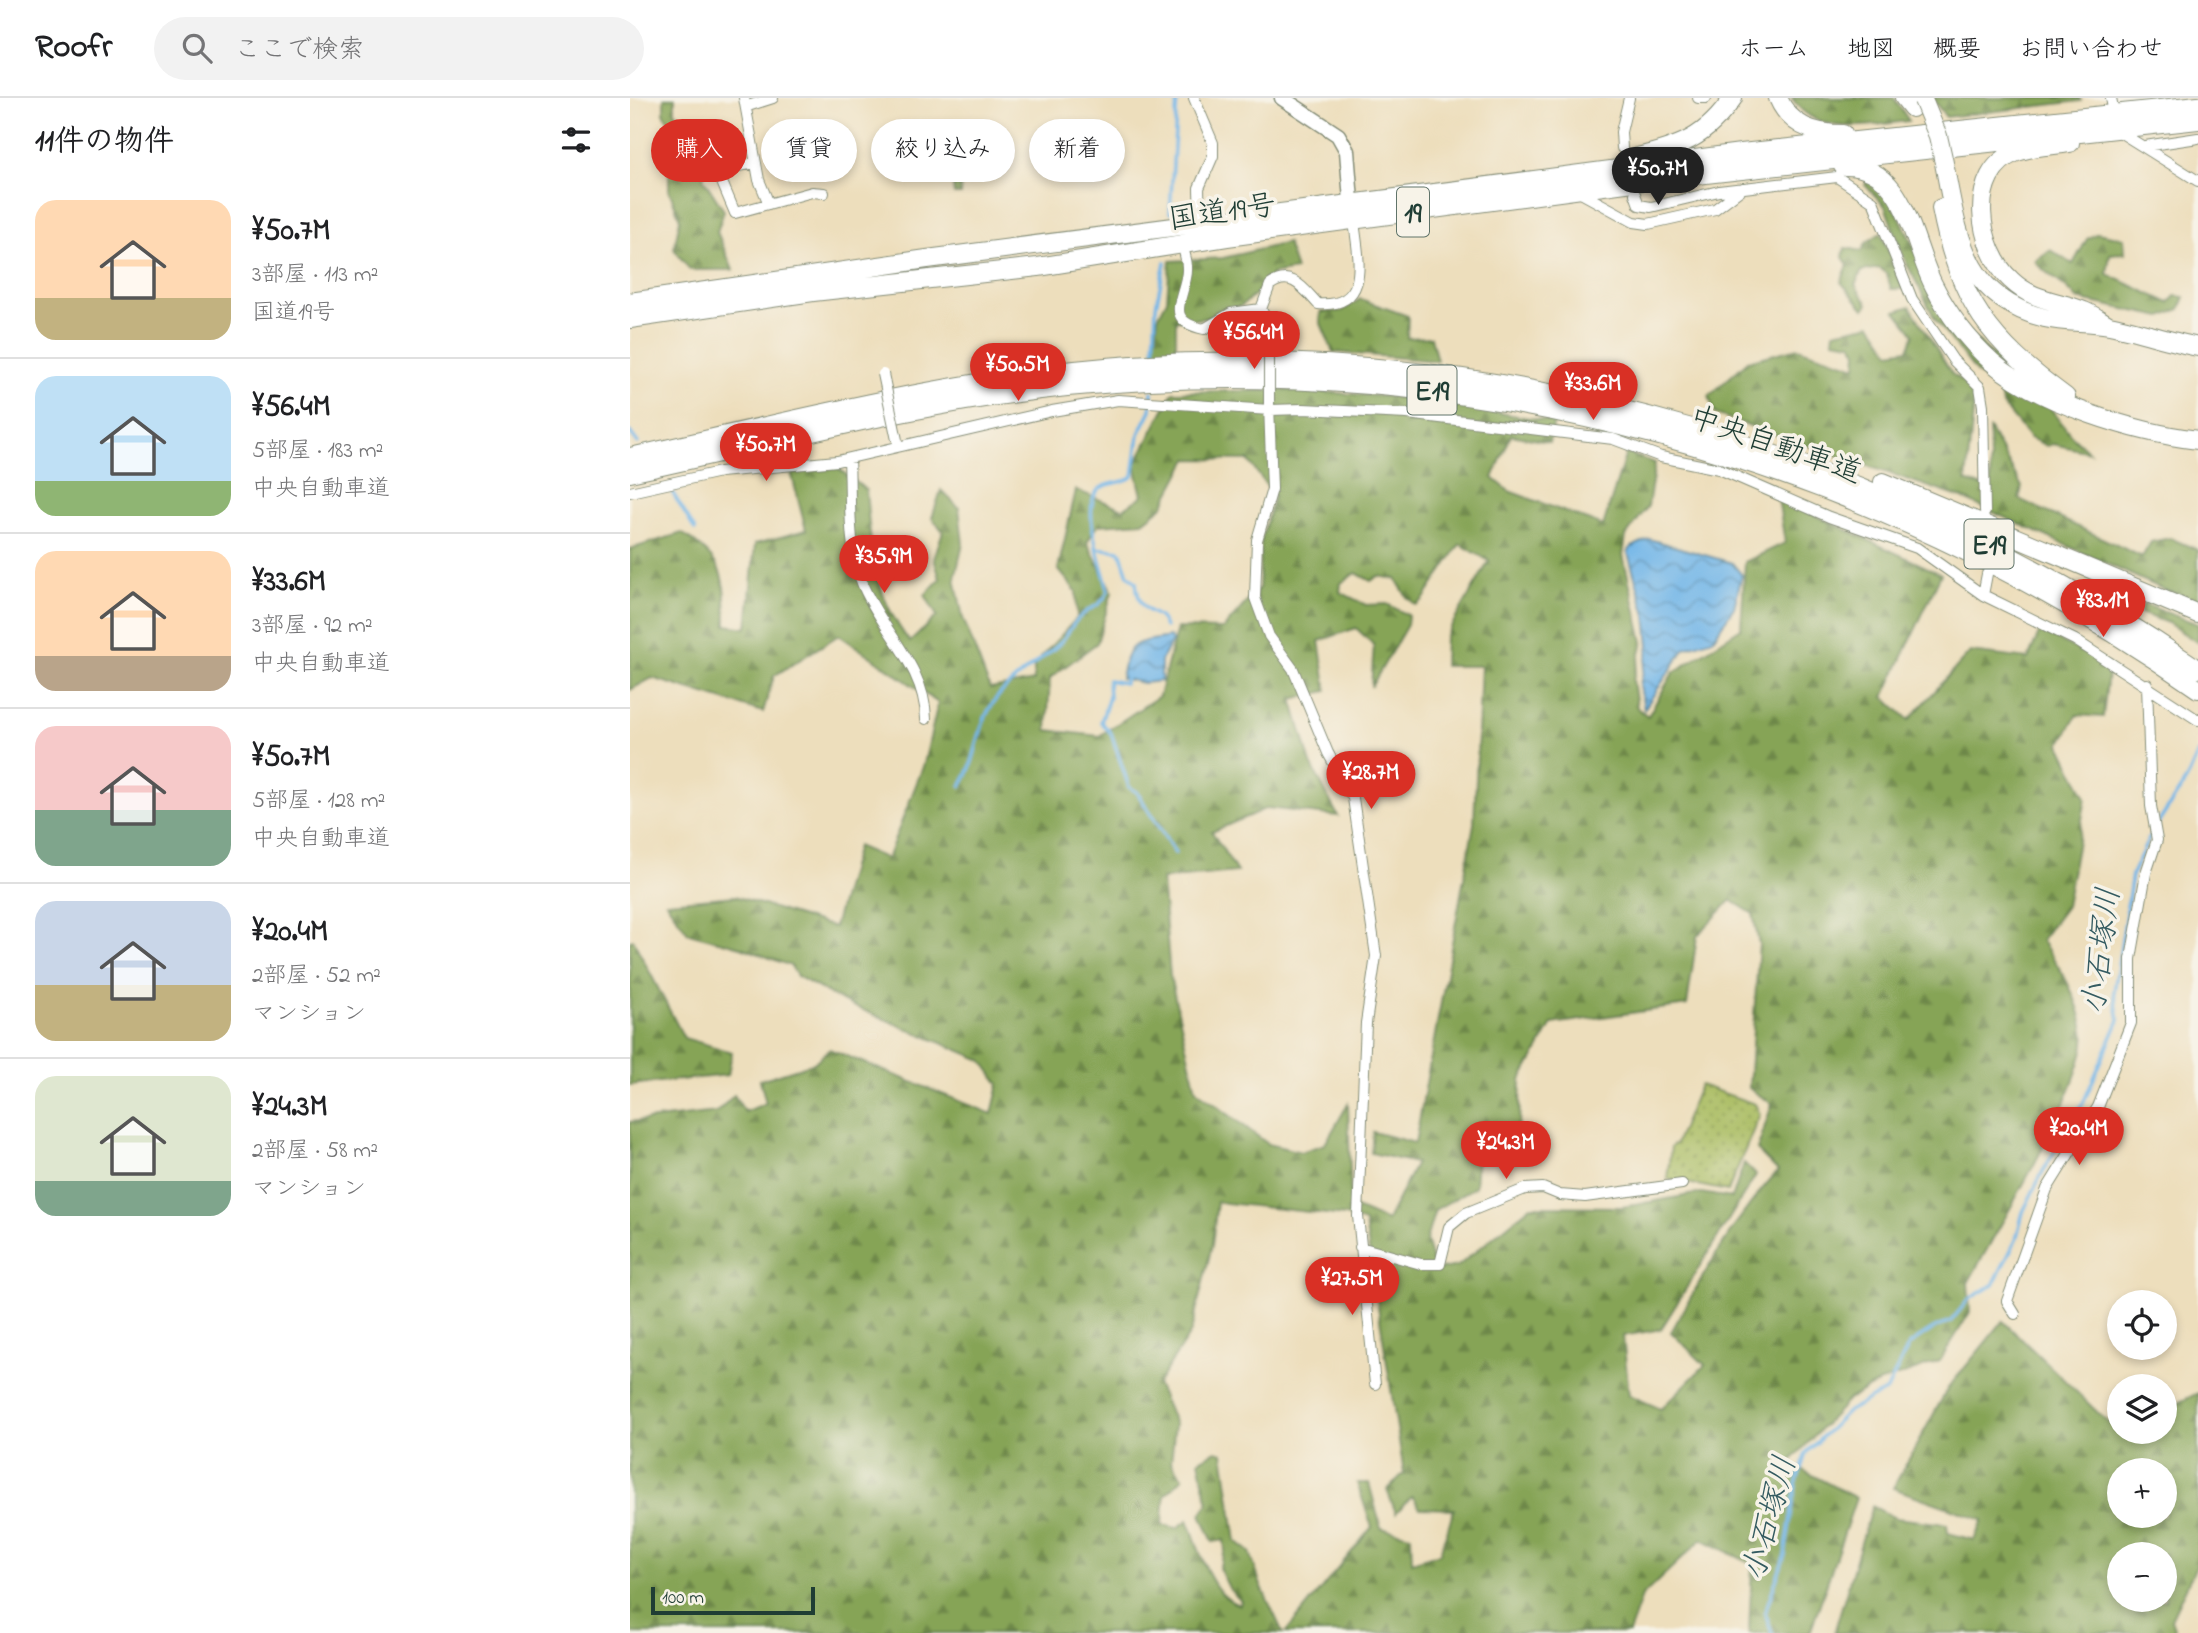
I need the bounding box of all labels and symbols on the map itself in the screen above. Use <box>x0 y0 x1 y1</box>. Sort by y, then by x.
pin: ¥50.7M <box>1601 148 1715 207</box>
street label: 国道19号 <box>1166 185 1279 243</box>
road number: 19 <box>1397 188 1429 236</box>
pin: ¥56.4M <box>1197 312 1311 371</box>
pin: ¥50.5M <box>961 344 1075 403</box>
pin: ¥33.6M <box>1536 362 1650 422</box>
road number: E19 <box>1408 366 1456 414</box>
street label: 中央自動車道 <box>1683 397 1867 497</box>
pin: ¥50.7M <box>709 424 823 483</box>
road number: E19 <box>1964 520 2014 569</box>
pin: ¥35.9M <box>827 536 941 595</box>
pin: ¥83.1M <box>2046 580 2160 639</box>
pin: ¥28.7M <box>1314 752 1428 811</box>
water label: 小石塚川 <box>2072 885 2135 1018</box>
pin: ¥20.4M <box>2022 1108 2136 1167</box>
pin: ¥24.3M <box>1449 1122 1563 1181</box>
pin: ¥27.5M <box>1295 1258 1409 1317</box>
water label: 小石塚川 <box>1732 1451 1811 1587</box>
scale bar <box>651 1584 816 1616</box>

